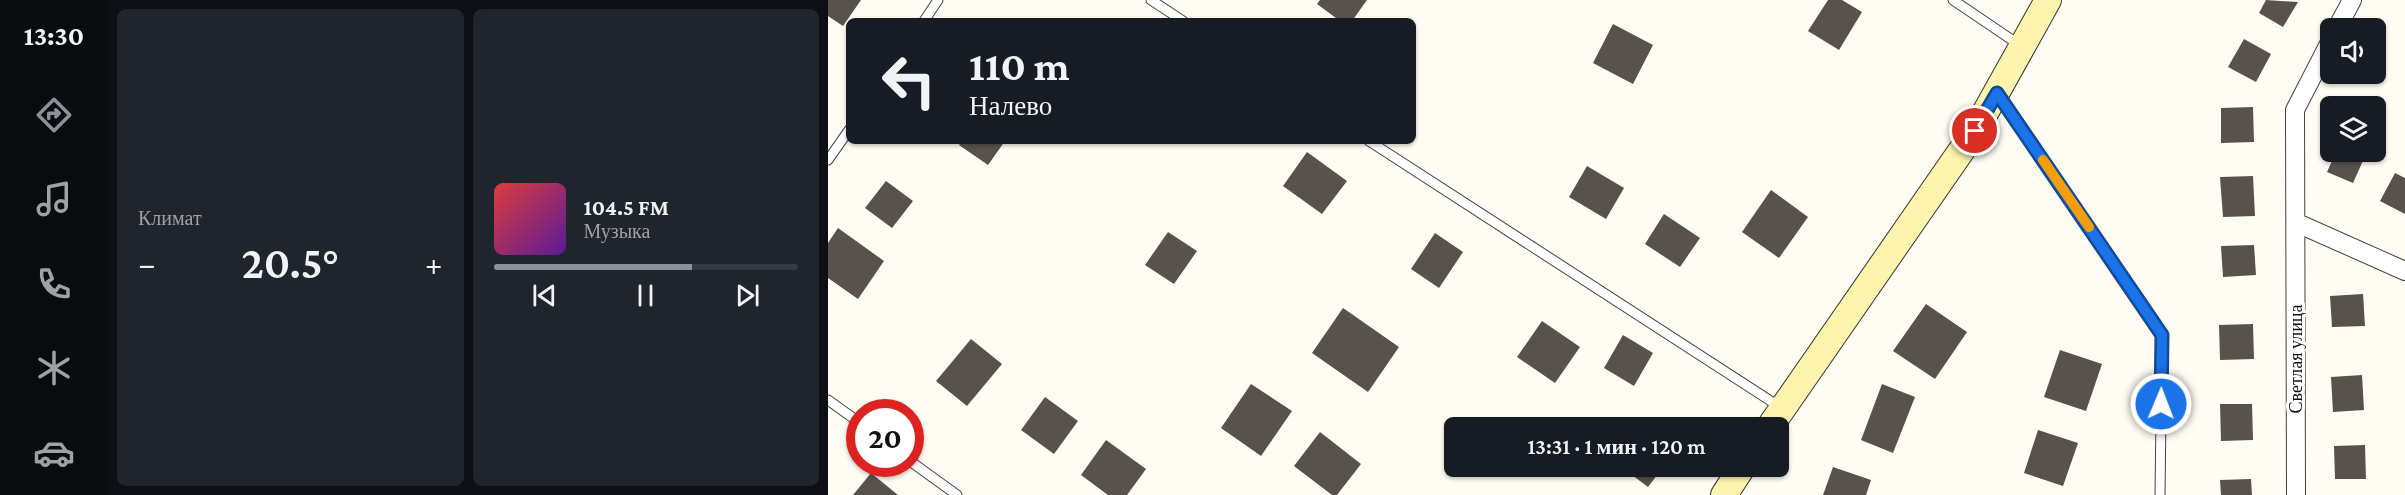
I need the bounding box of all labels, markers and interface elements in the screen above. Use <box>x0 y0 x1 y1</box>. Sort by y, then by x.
map controls <box>2320 18 2386 162</box>
button: sound <box>2320 18 2386 84</box>
text: 13:30 <box>24 21 84 51</box>
icon: left <box>870 42 948 120</box>
text: 110 m <box>969 42 1070 89</box>
text: Налево <box>969 91 1052 121</box>
icon: directions <box>33 94 75 136</box>
button: layers <box>2320 96 2386 162</box>
pin <box>1949 105 2000 156</box>
icon: arrive <box>1958 114 1991 147</box>
icon: music <box>33 178 75 220</box>
text: 104.5 FM <box>584 195 669 220</box>
text: Климат <box>138 207 202 229</box>
text: Музыка <box>584 220 650 242</box>
text: 20.5° <box>242 238 339 288</box>
text: − <box>138 245 155 282</box>
text: + <box>425 245 443 282</box>
icon: phone <box>33 263 75 305</box>
icon: previous <box>528 279 561 312</box>
icon: pause <box>629 279 662 312</box>
icon: next <box>731 279 764 312</box>
street label: Светлая улица <box>2286 305 2306 413</box>
icon: climate <box>33 347 75 389</box>
position arrow <box>2129 372 2193 436</box>
speed limit sign: 20 <box>846 399 924 477</box>
icon: car <box>33 432 75 474</box>
text: 13:31 · 1 мин · 120 m <box>1527 434 1706 459</box>

